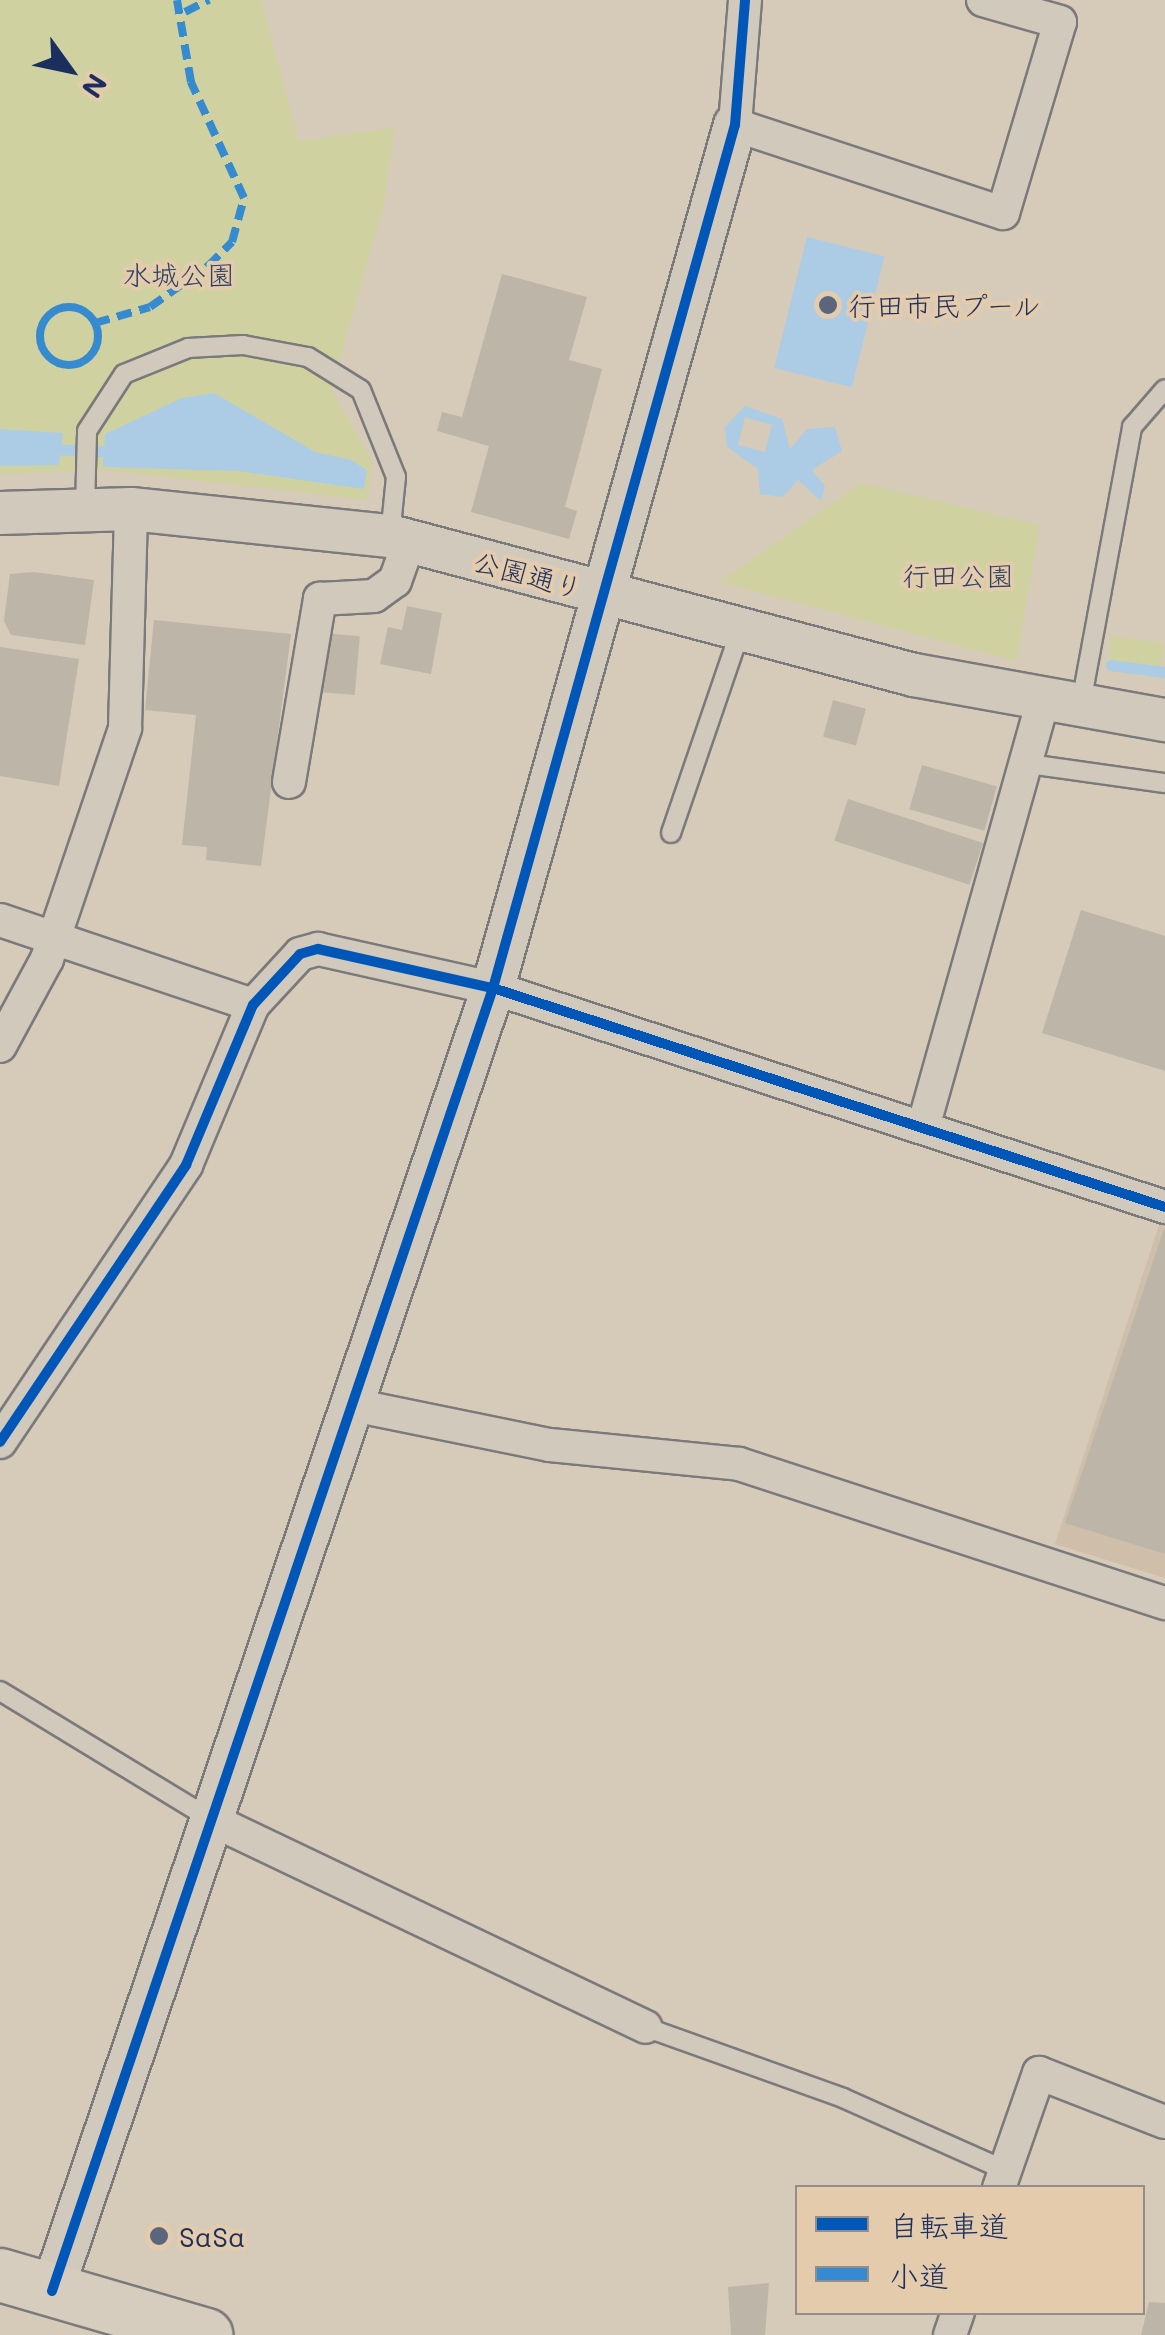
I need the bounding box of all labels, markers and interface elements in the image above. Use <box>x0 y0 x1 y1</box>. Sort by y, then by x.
north arrow <box>20 20 120 120</box>
text: N <box>74 68 116 105</box>
park label: 水城公園 <box>123 257 235 291</box>
place label: 行田市民プール <box>848 288 1042 322</box>
marker: 行田市民プール <box>817 294 839 316</box>
street label: 公園通り <box>470 543 586 605</box>
park label: 行田公園 <box>902 558 1014 592</box>
legend <box>795 2185 1145 2315</box>
text: 自転車道 <box>889 2205 1009 2245</box>
place label: SaSa <box>179 2219 245 2253</box>
marker: SaSa <box>148 2225 170 2247</box>
text: 小道 <box>889 2255 949 2295</box>

